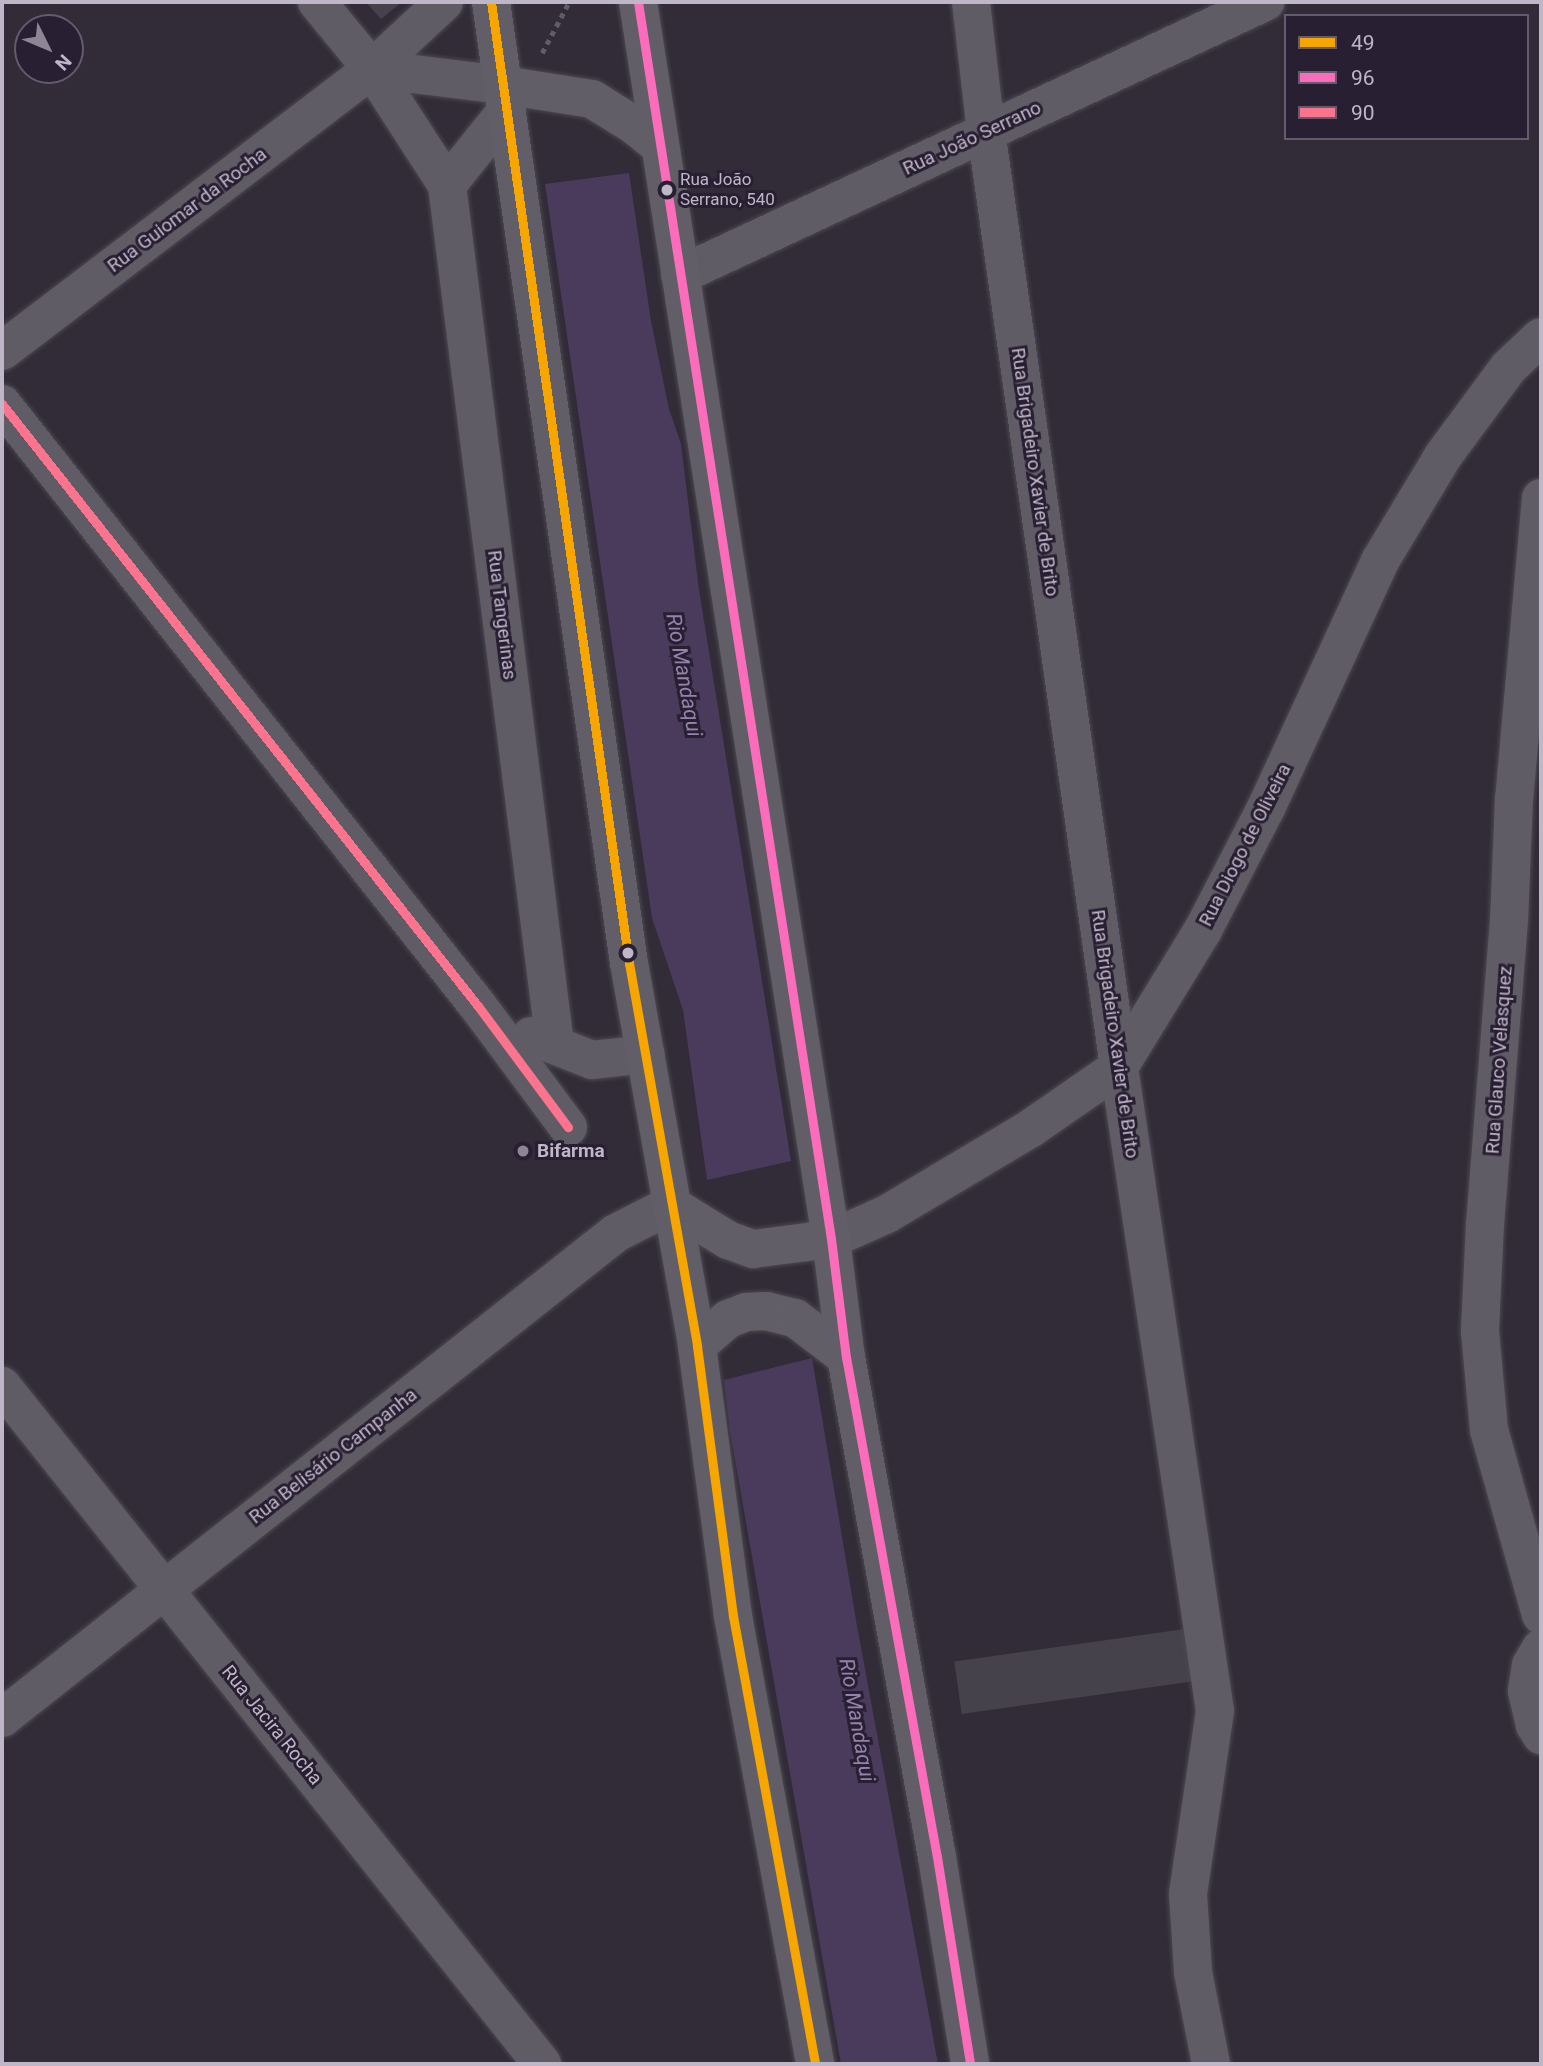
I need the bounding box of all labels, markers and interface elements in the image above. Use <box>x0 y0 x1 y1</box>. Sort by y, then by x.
north arrow <box>14 14 84 84</box>
legend <box>1284 14 1529 140</box>
text: 49 <box>1351 31 1375 55</box>
text: N <box>50 50 76 75</box>
text: 96 <box>1351 66 1375 90</box>
street label: Rua João Serrano <box>899 96 1045 180</box>
text: 90 <box>1351 101 1375 125</box>
street label: Rua Guiomar da Rocha <box>103 143 271 277</box>
place label: Rua João Serrano, 540 <box>680 170 775 210</box>
marker: Rua João Serrano, 540 <box>660 183 674 197</box>
street label: Rua Brigadeiro Xavier de Brito <box>1006 346 1064 598</box>
street label: Rua Tangerinas <box>483 549 521 681</box>
water label: Rio Mandaqui <box>661 611 707 739</box>
street label: Rua Diogo de Oliveira <box>1194 760 1296 930</box>
street label: Rua Brigadeiro Xavier de Brito <box>1086 908 1144 1160</box>
unlabelled marker <box>621 946 635 960</box>
street label: Rua Glauco Velasquez <box>1481 965 1517 1155</box>
place label: Bifarma <box>537 1140 605 1162</box>
marker: Bifarma <box>515 1143 531 1159</box>
street label: Rua Belisário Campanha <box>245 1383 421 1529</box>
water label: Rio Mandaqui <box>834 1656 880 1784</box>
street label: Rua Jacira Rocha <box>217 1661 327 1789</box>

